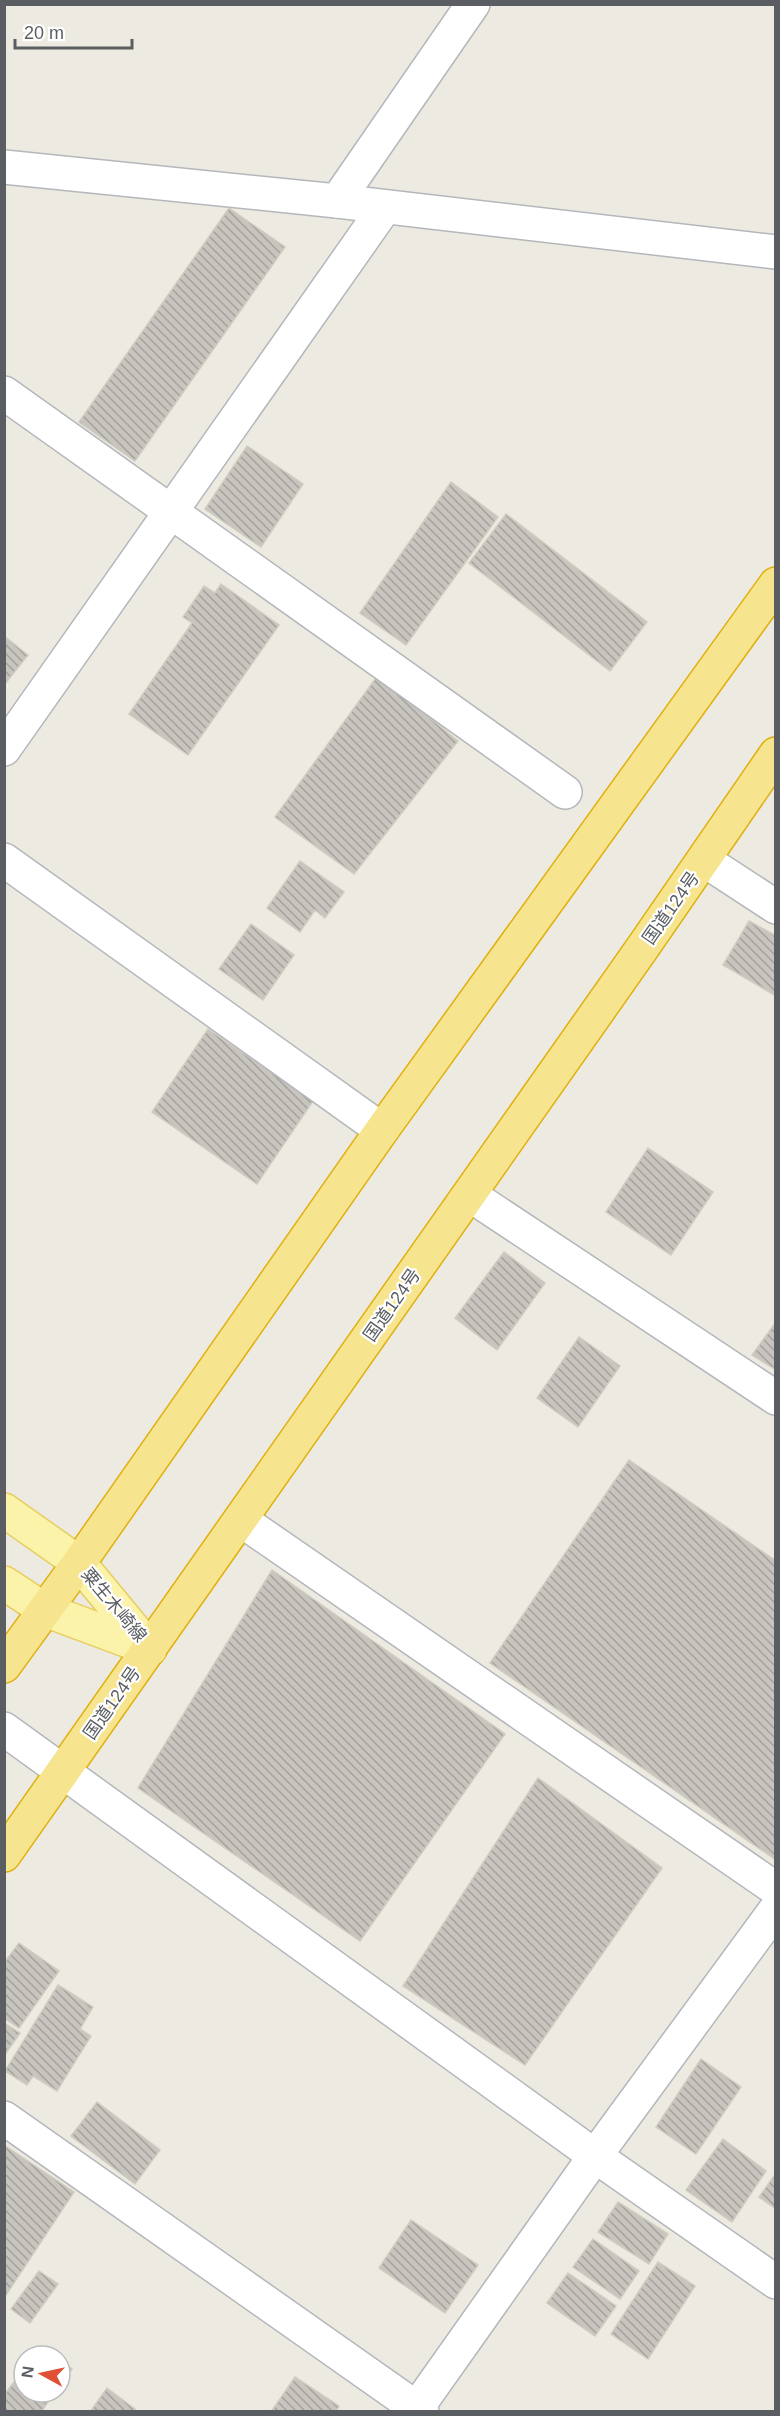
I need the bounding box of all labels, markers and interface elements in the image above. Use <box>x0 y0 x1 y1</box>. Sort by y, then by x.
scale bar <box>15 12 132 50</box>
text: 20 m <box>24 23 64 43</box>
street label: 国道124号 <box>639 868 703 948</box>
street label: 国道124号 <box>360 1265 424 1345</box>
street label: 粟生木崎線 <box>77 1564 151 1646</box>
street label: 国道124号 <box>80 1663 144 1743</box>
north arrow <box>12 2344 72 2404</box>
text: N <box>18 2365 37 2379</box>

